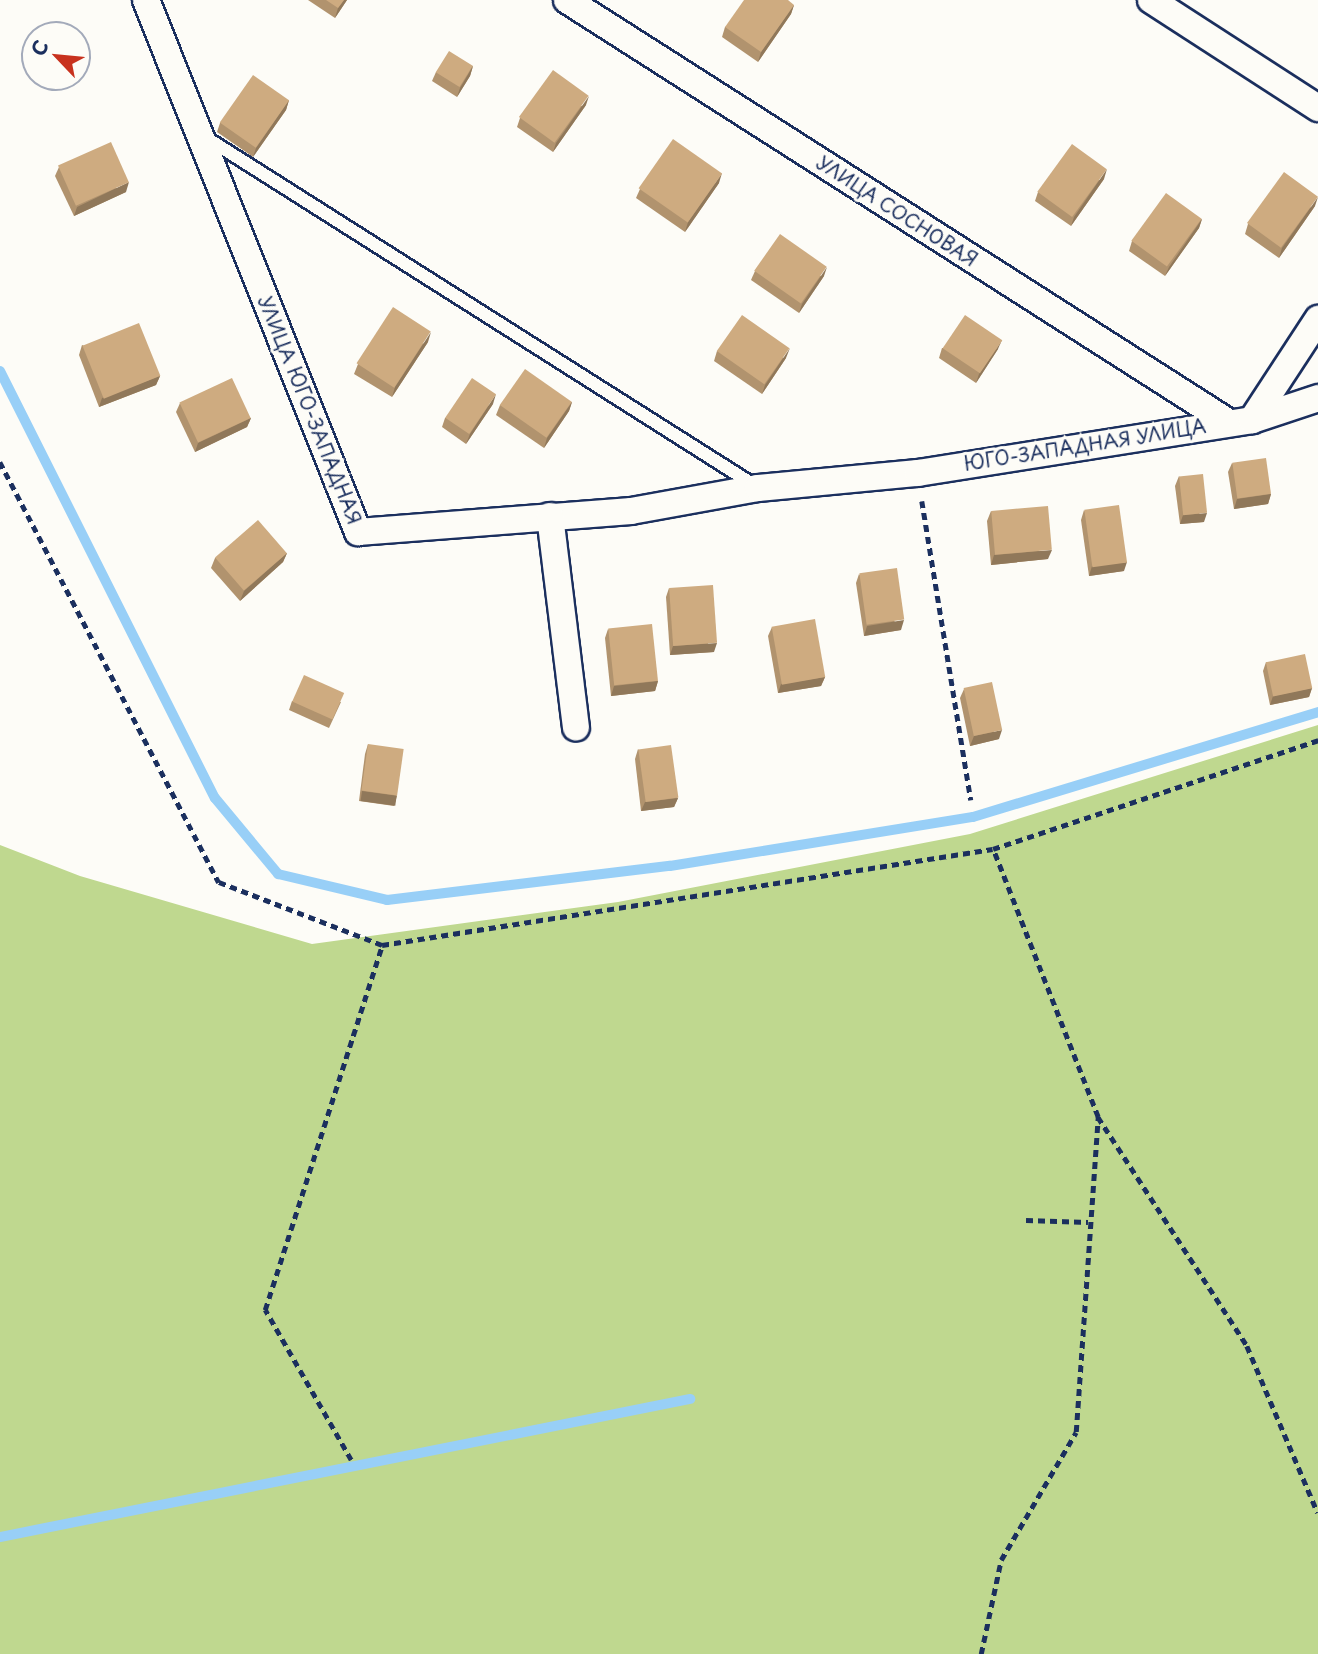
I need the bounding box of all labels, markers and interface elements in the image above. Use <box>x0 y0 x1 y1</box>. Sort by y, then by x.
north arrow <box>21 21 91 91</box>
text: С <box>23 35 55 60</box>
street label: УЛИЦА СОСНОВАЯ <box>812 150 982 272</box>
street label: УЛИЦА ЮГО-ЗАПАДНАЯ <box>254 292 366 528</box>
street label: ЮГО-ЗАПАДНАЯ УЛИЦА <box>962 415 1208 475</box>

